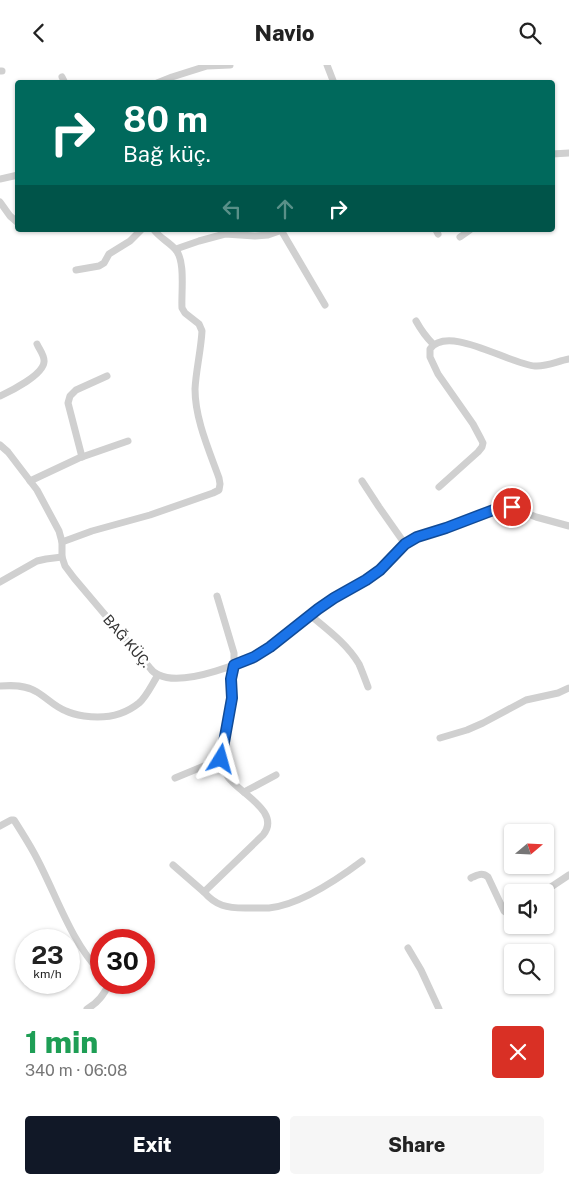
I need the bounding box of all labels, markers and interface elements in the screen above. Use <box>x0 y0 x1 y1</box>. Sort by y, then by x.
icon: back <box>25 19 53 47</box>
icon: search <box>516 19 544 47</box>
text: Navio <box>254 20 315 46</box>
text: 80 m <box>123 99 208 140</box>
icon: right <box>40 100 105 165</box>
text: Bağ küç. <box>123 141 211 167</box>
icon: left <box>218 195 246 223</box>
icon: ahead <box>271 195 299 223</box>
icon: right <box>324 195 352 223</box>
pin <box>491 486 533 528</box>
icon: arrive <box>498 493 526 521</box>
street label: BAĞ KÜÇ. <box>100 610 156 670</box>
position arrow <box>194 732 246 784</box>
north arrow <box>504 824 554 874</box>
map controls <box>504 824 554 994</box>
button: sound <box>504 884 554 934</box>
speed limit sign: 30 <box>90 929 155 994</box>
text: 23 <box>31 940 64 970</box>
button: search <box>504 944 554 994</box>
text: km/h <box>33 967 62 981</box>
text: 1 min <box>25 1024 98 1060</box>
button: close <box>492 1026 544 1078</box>
text: 340 m · 06:08 <box>25 1061 127 1080</box>
button: Exit <box>25 1116 280 1174</box>
button: Share <box>290 1116 544 1174</box>

